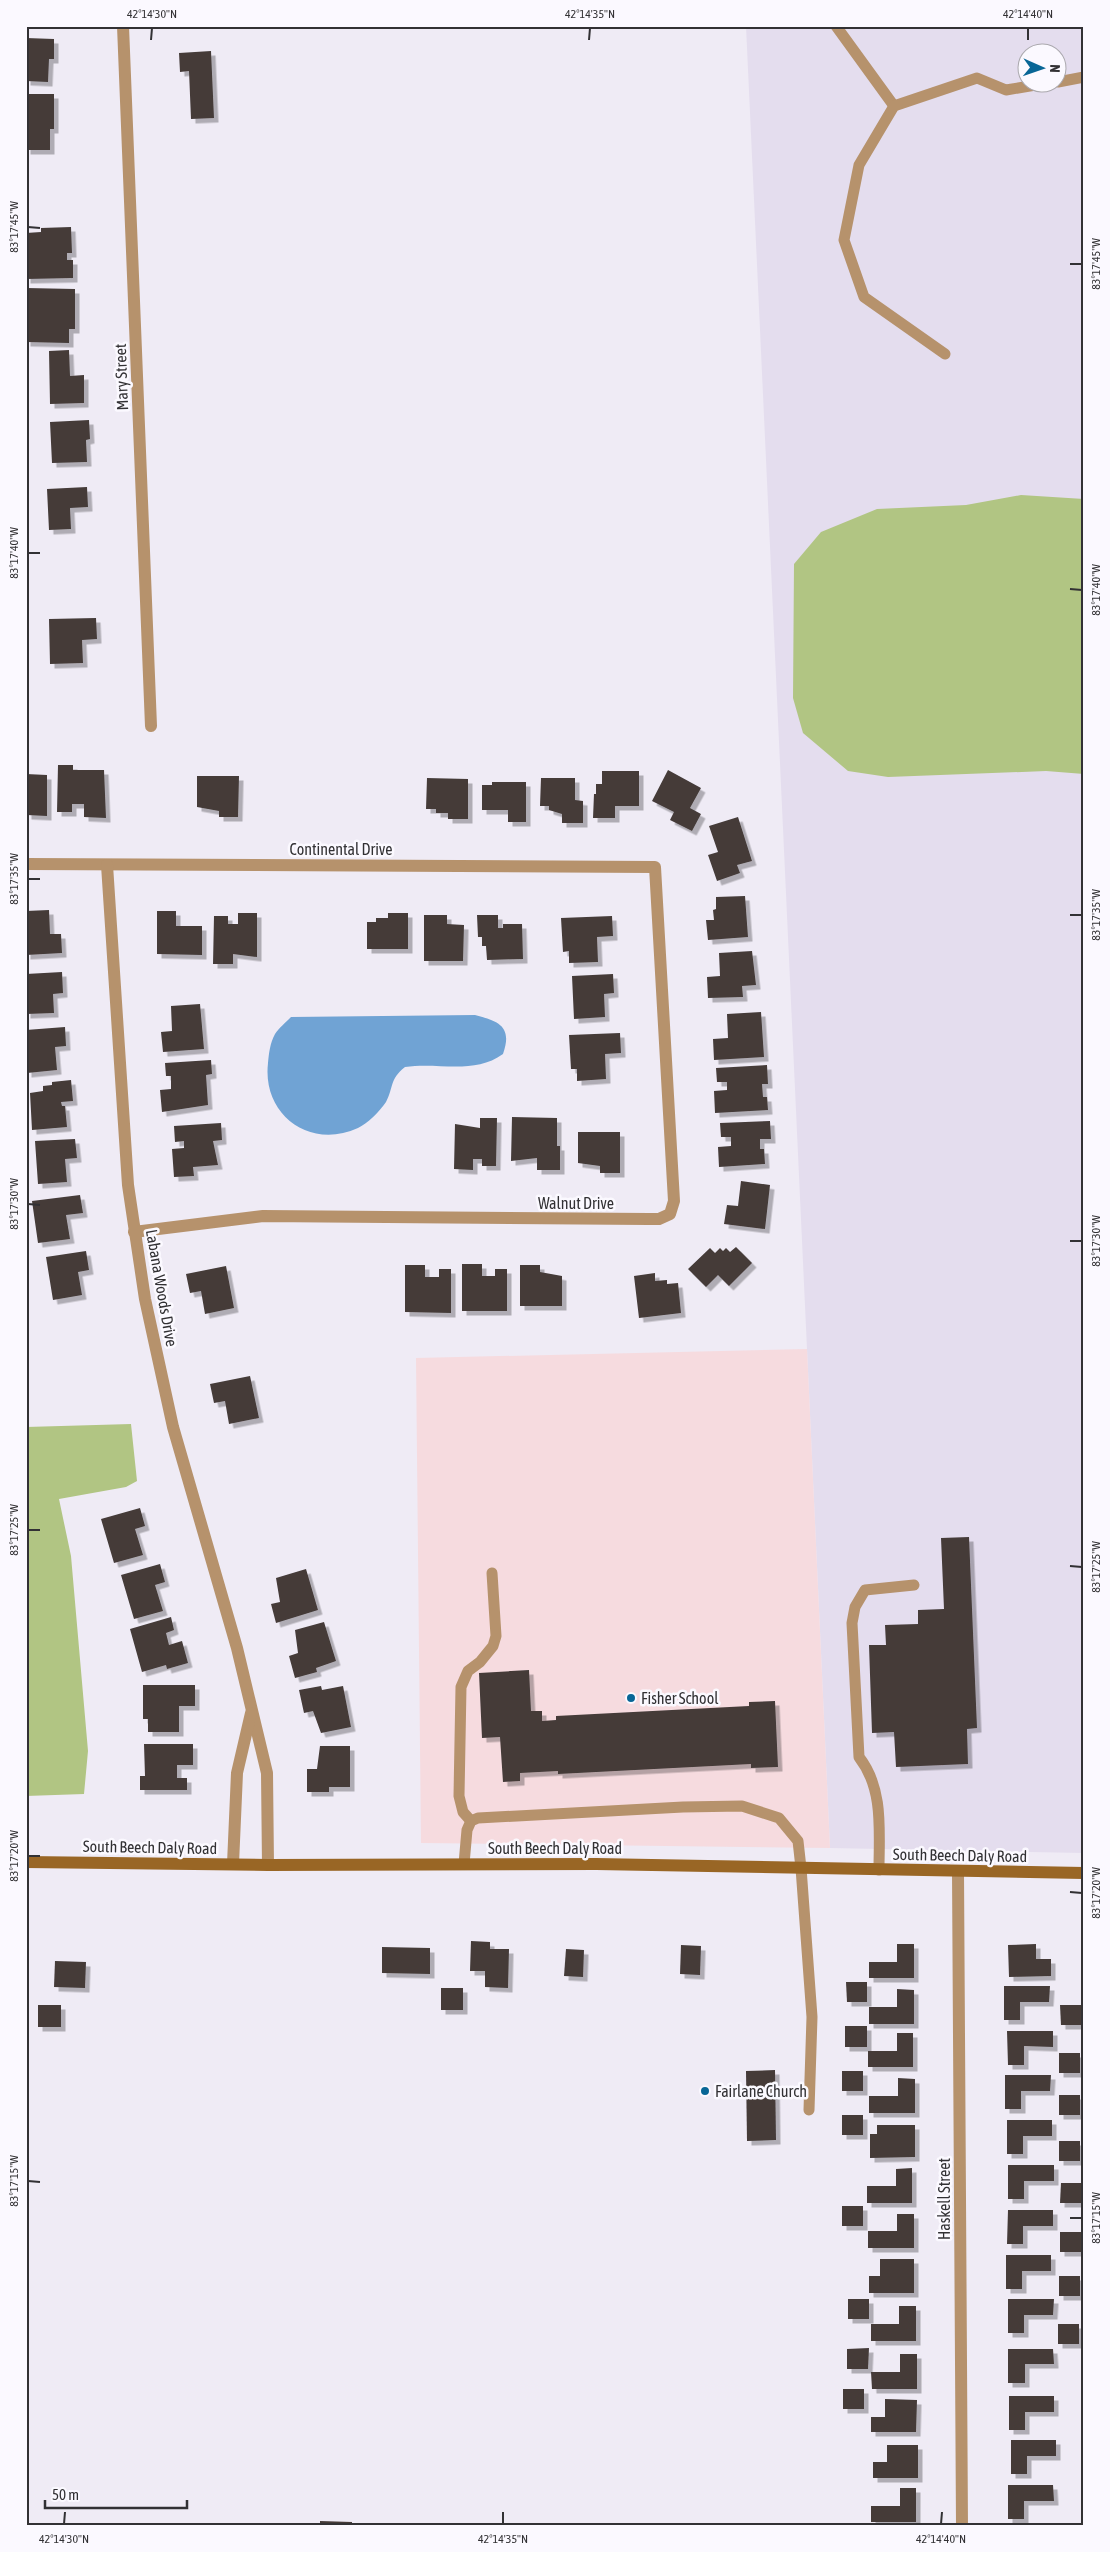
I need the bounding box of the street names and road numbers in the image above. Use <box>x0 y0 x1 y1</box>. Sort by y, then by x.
street label: Mary Street <box>111 343 132 411</box>
street label: Continental Drive <box>289 840 393 858</box>
street label: Walnut Drive <box>538 1194 614 1212</box>
street label: Labana Woods Drive <box>143 1228 181 1348</box>
street label: South Beech Daly Road <box>83 1837 217 1858</box>
street label: South Beech Daly Road <box>488 1839 622 1858</box>
street label: South Beech Daly Road <box>893 1845 1027 1866</box>
street label: Haskell Street <box>935 2158 953 2240</box>

